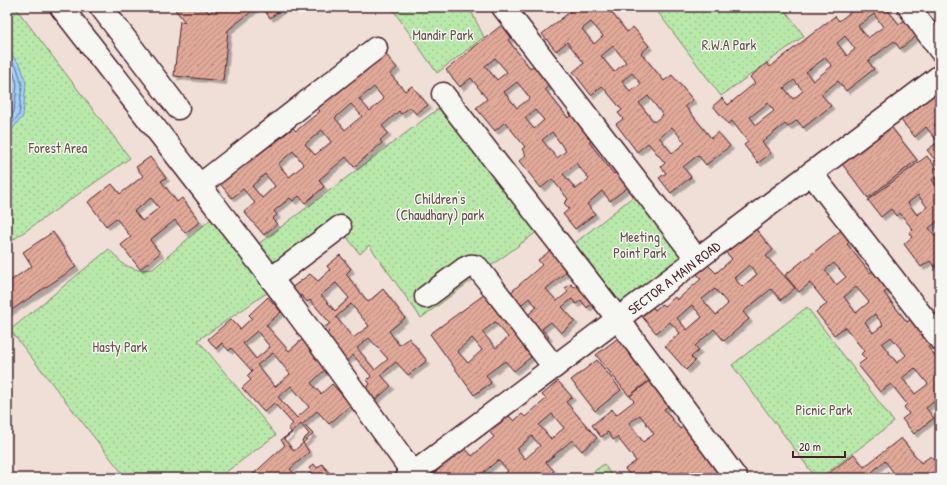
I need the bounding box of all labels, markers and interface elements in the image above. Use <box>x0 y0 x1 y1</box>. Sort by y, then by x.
park label: Mandir Park <box>413 25 474 44</box>
park label: R.W.A Park <box>702 35 756 54</box>
park label: Forest Area <box>28 138 88 157</box>
park label: Children's (Chaudhary) park <box>396 189 484 225</box>
park label: Meeting Point Park <box>613 227 667 262</box>
street label: SECTOR A MAIN ROAD <box>624 236 724 318</box>
park label: Hasty Park <box>93 337 148 357</box>
park label: Picnic Park <box>796 400 853 419</box>
scale bar <box>793 433 845 459</box>
text: 20 m <box>799 438 821 455</box>

